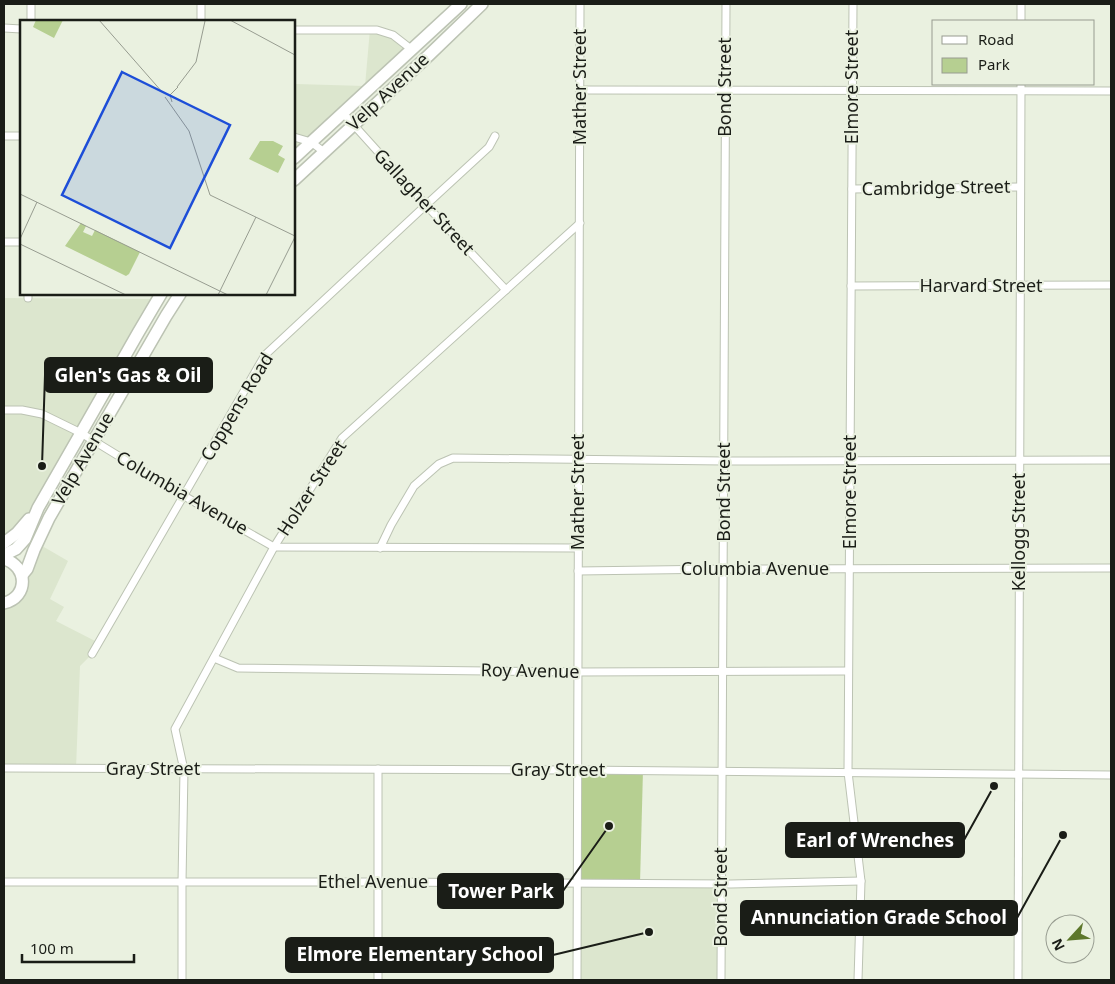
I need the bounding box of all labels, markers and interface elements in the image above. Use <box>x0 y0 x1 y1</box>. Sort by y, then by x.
inset map <box>20 20 295 295</box>
legend <box>932 20 1095 85</box>
street label: Mather Street <box>567 28 591 145</box>
street label: Elmore Street <box>839 29 863 144</box>
text: Road <box>978 29 1014 49</box>
street label: Bond Street <box>712 37 736 137</box>
street label: Velp Avenue <box>341 47 434 136</box>
text: Park <box>978 54 1010 74</box>
street label: Gallagher Street <box>369 143 481 260</box>
street label: Cambridge Street <box>861 174 1011 200</box>
street label: Harvard Street <box>919 273 1043 297</box>
street label: Coppens Road <box>194 348 278 465</box>
callout: Glen's Gas & Oil <box>45 358 212 392</box>
text: Glen's Gas & Oil <box>54 362 202 388</box>
street label: Velp Avenue <box>46 407 119 510</box>
street label: Mather Street <box>565 433 589 550</box>
street label: Holzer Street <box>271 434 351 540</box>
street label: Elmore Street <box>837 434 861 549</box>
street label: Bond Street <box>711 442 735 542</box>
street label: Columbia Avenue <box>112 445 253 540</box>
street label: Kellogg Street <box>1006 472 1030 591</box>
street label: Columbia Avenue <box>681 556 829 580</box>
street label: Roy Avenue <box>480 657 580 683</box>
street label: Gray Street <box>106 756 201 780</box>
street label: Gray Street <box>511 757 606 781</box>
callout: Earl of Wrenches <box>786 823 964 857</box>
text: Earl of Wrenches <box>796 827 954 853</box>
street label: Bond Street <box>708 847 732 947</box>
street label: Ethel Avenue <box>318 869 428 893</box>
callout: Tower Park <box>438 874 563 908</box>
text: Tower Park <box>448 878 554 904</box>
callout: Annunciation Grade School <box>741 901 1017 935</box>
text: Annunciation Grade School <box>751 904 1007 930</box>
north arrow <box>1045 914 1095 964</box>
scale bar <box>22 932 135 964</box>
text: N <box>1047 936 1069 954</box>
text: 100 m <box>30 938 74 958</box>
callout: Elmore Elementary School <box>286 938 553 972</box>
text: Elmore Elementary School <box>297 941 543 967</box>

